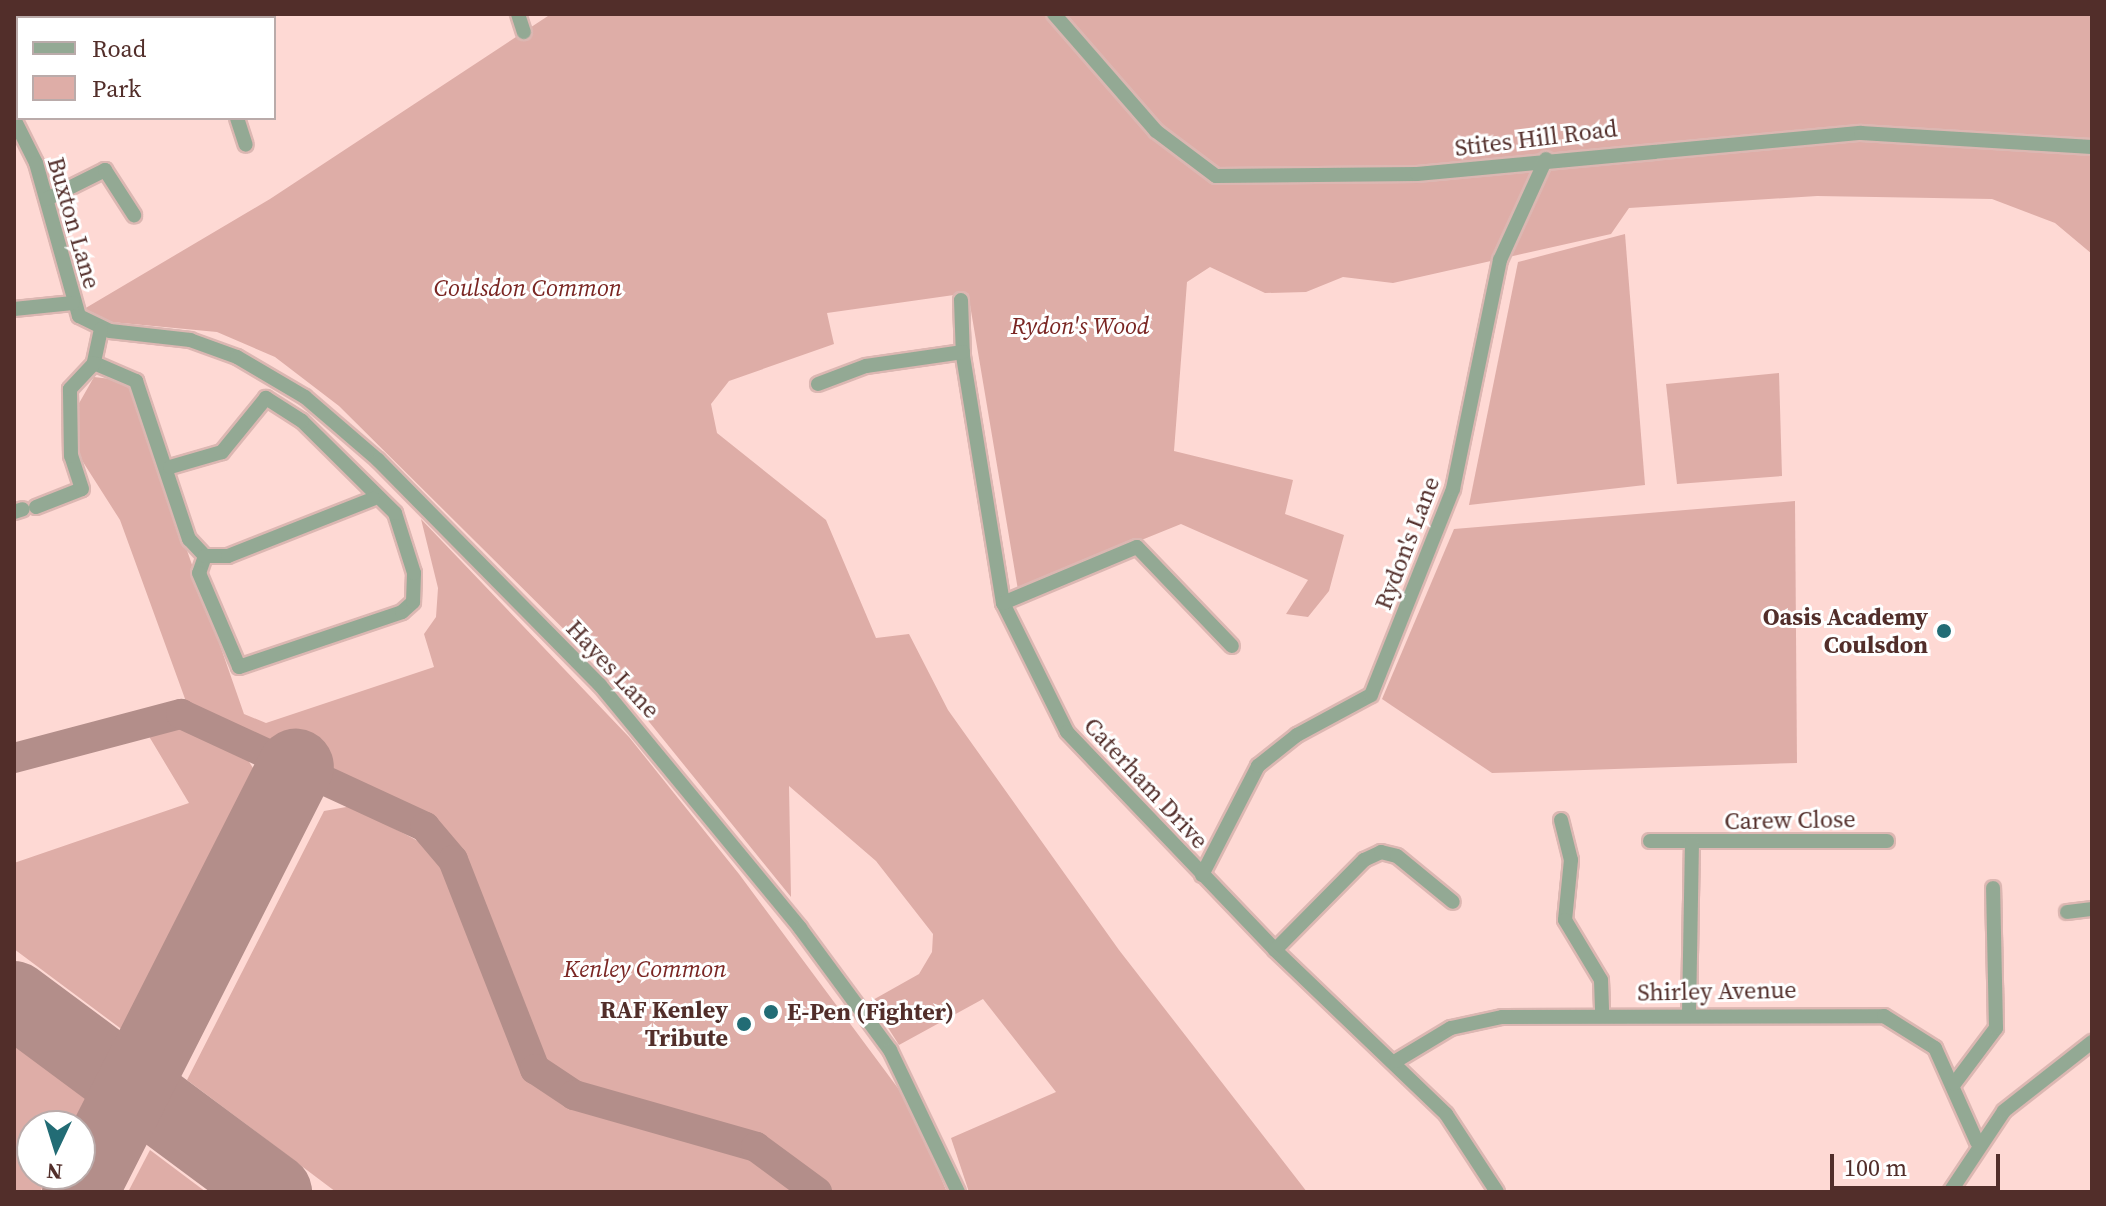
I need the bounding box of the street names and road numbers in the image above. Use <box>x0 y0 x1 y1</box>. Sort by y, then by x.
street label: Stites Hill Road <box>1453 114 1619 162</box>
street label: Buxton Lane <box>41 154 107 292</box>
street label: Rydon's Lane <box>1368 473 1446 613</box>
street label: Hayes Lane <box>560 614 666 724</box>
street label: Caterham Drive <box>1078 711 1214 855</box>
street label: Carew Close <box>1724 804 1856 836</box>
street label: Shirley Avenue <box>1637 975 1797 1007</box>

